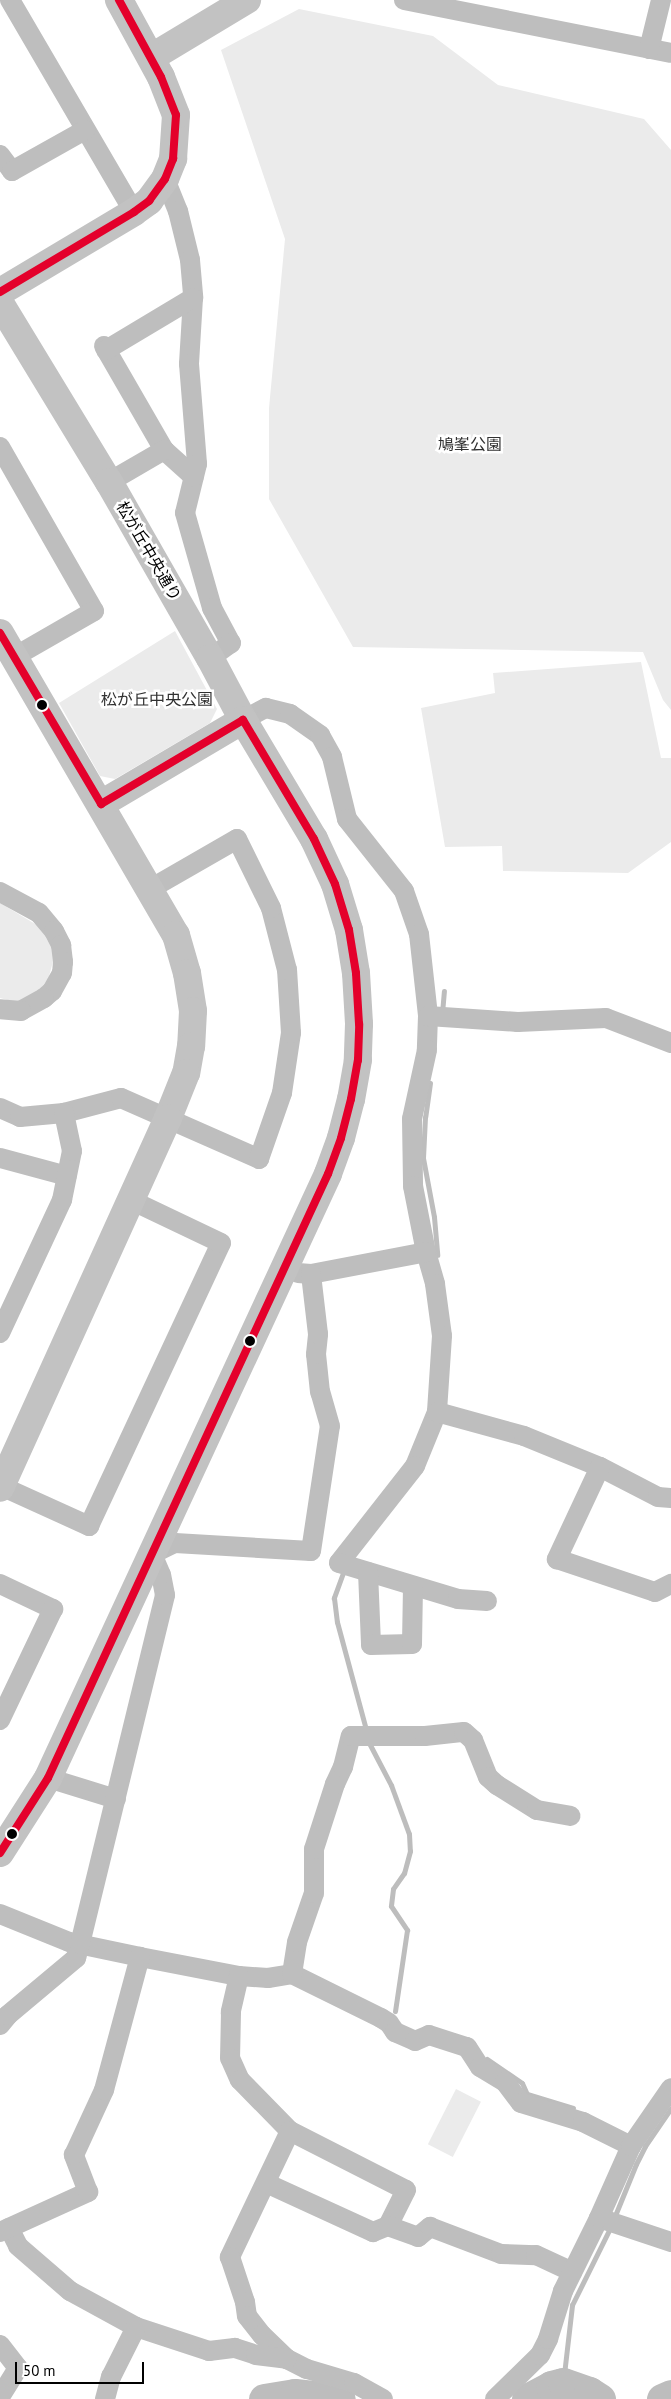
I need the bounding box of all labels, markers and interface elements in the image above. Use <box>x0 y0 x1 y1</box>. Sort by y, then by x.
park label: 鳩峯公園 <box>438 434 502 454</box>
street label: 松が丘中央通り <box>113 498 185 604</box>
park label: 松が丘中央公園 <box>101 689 213 709</box>
unlabelled marker <box>37 700 47 710</box>
unlabelled marker <box>245 1336 255 1346</box>
unlabelled marker <box>7 1829 17 1839</box>
scale bar <box>18 2352 146 2384</box>
text: 50 m <box>23 2361 56 2380</box>

